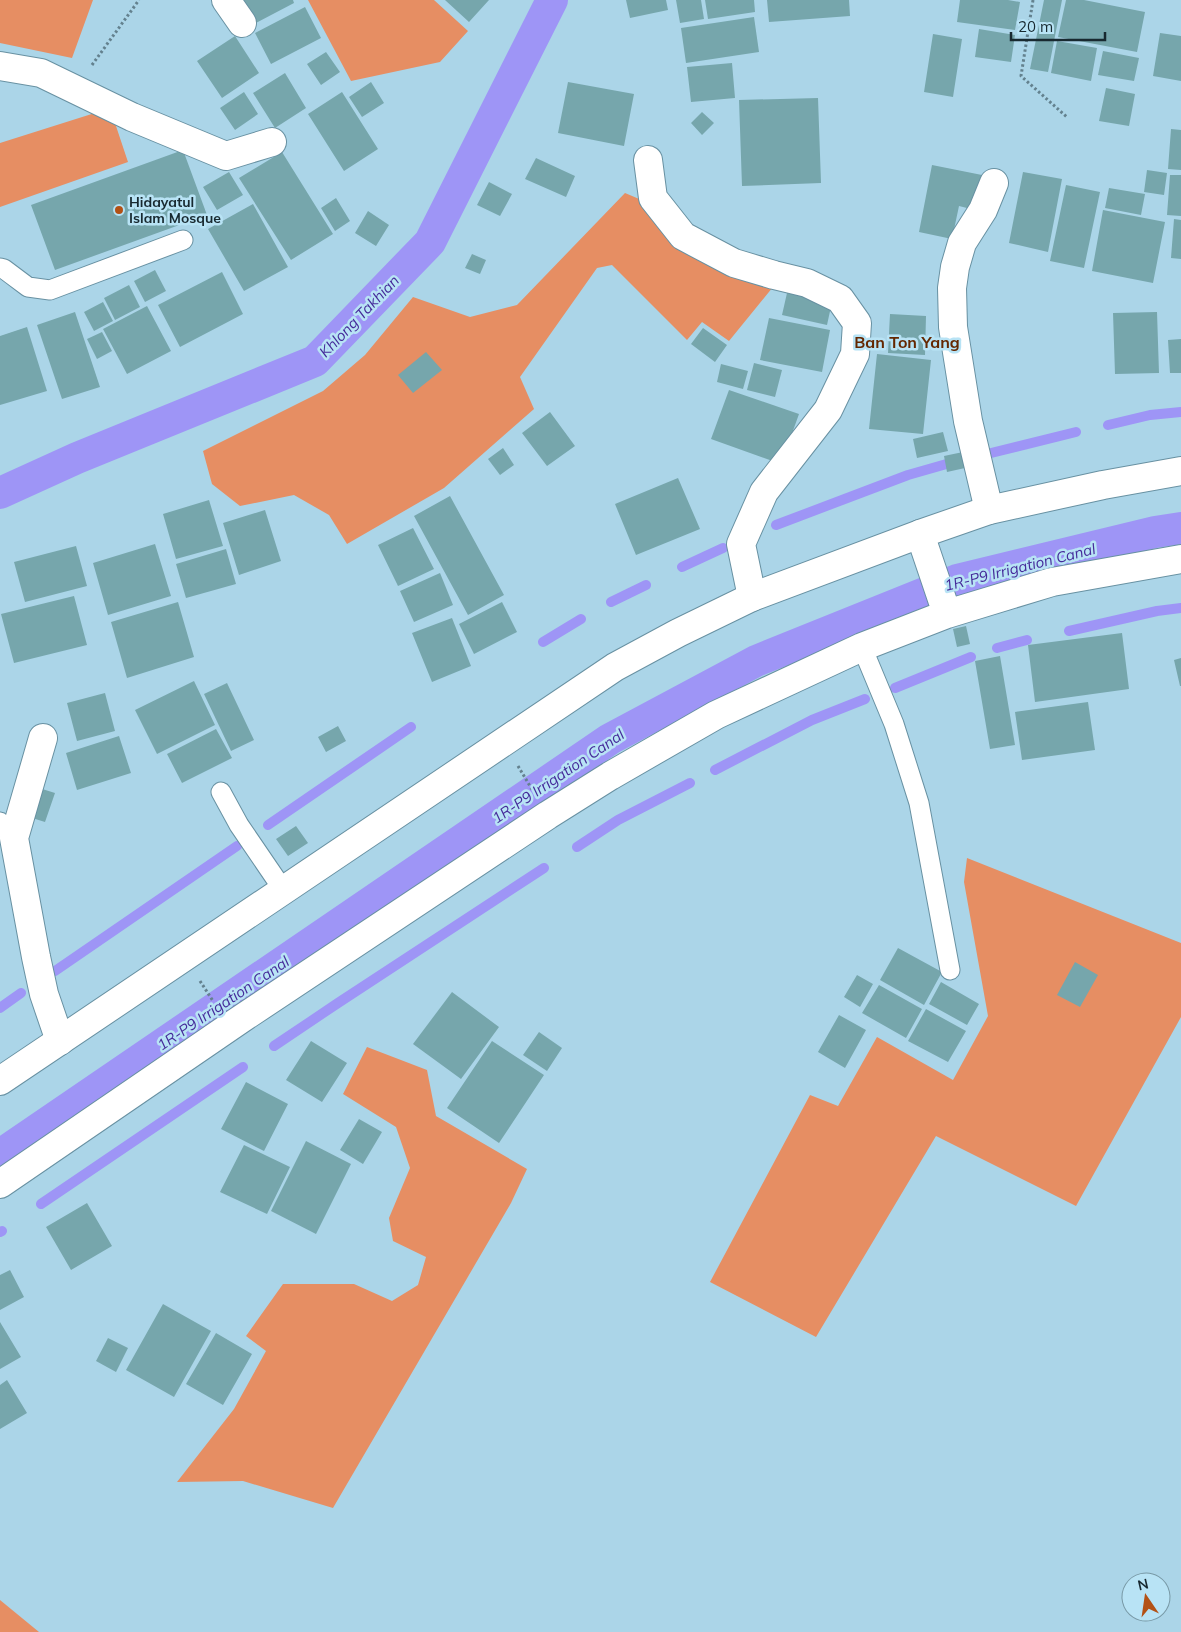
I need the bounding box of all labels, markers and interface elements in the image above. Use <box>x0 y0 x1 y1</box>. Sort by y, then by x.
scale bar <box>1011 10 1105 42</box>
text: 20 m <box>1018 17 1053 36</box>
place label: Hidayatul Islam Mosque <box>129 193 221 227</box>
marker: Hidayatul Islam Mosque <box>113 204 125 216</box>
water label: Khlong Takhian <box>315 271 403 361</box>
district label: Ban Ton Yang <box>854 332 960 352</box>
water label: 1R-P9 Irrigation Canal <box>942 539 1098 595</box>
water label: 1R-P9 Irrigation Canal <box>488 725 628 827</box>
water label: 1R-P9 Irrigation Canal <box>153 952 293 1054</box>
north arrow <box>1121 1572 1171 1622</box>
text: N <box>1136 1574 1150 1594</box>

